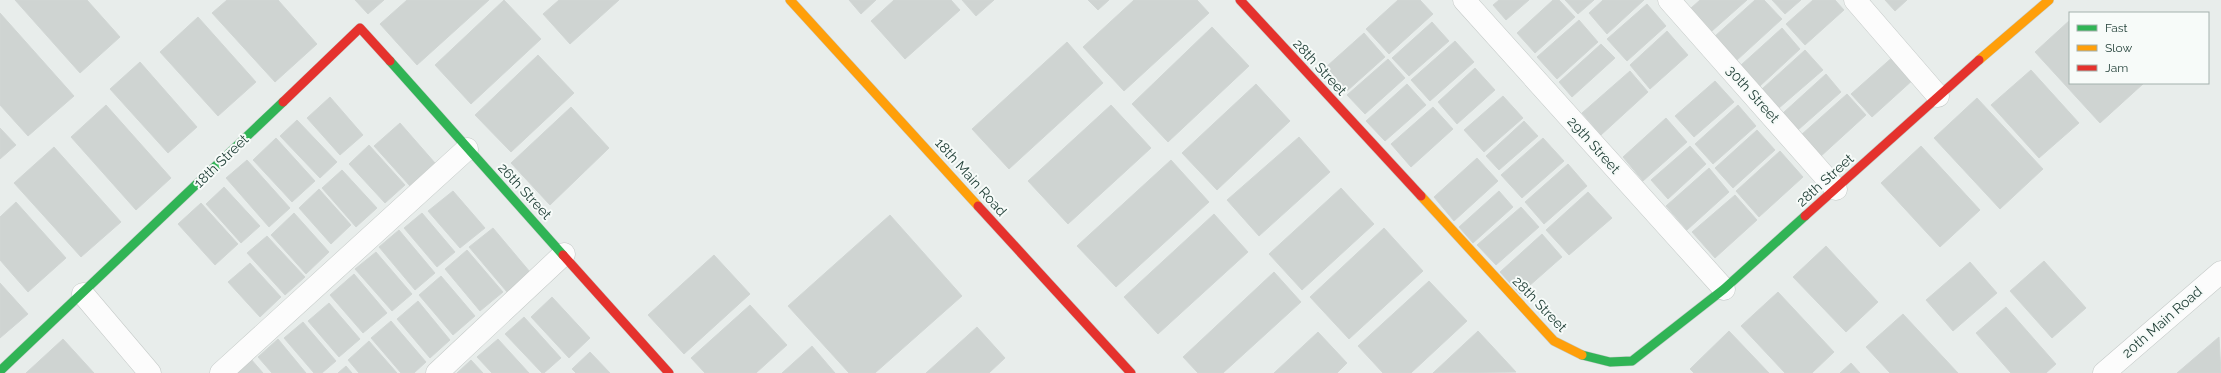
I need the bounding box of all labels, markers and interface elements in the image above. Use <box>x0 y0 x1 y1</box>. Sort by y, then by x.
legend <box>2069 12 2209 84</box>
text: Fast <box>2105 21 2128 35</box>
street label: 28th Street <box>1290 36 1350 99</box>
text: Slow <box>2105 41 2132 55</box>
text: Jam <box>2105 61 2128 75</box>
street label: 30th Street <box>1723 62 1783 126</box>
street label: 29th Street <box>1564 113 1624 177</box>
street label: 18th Street <box>190 131 252 191</box>
street label: 18th Main Road <box>932 135 1010 219</box>
street label: 28th Street <box>1793 150 1857 210</box>
street label: 26th Street <box>495 160 555 223</box>
street label: 28th Street <box>1510 273 1571 335</box>
street label: 20th Main Road <box>2119 283 2205 361</box>

